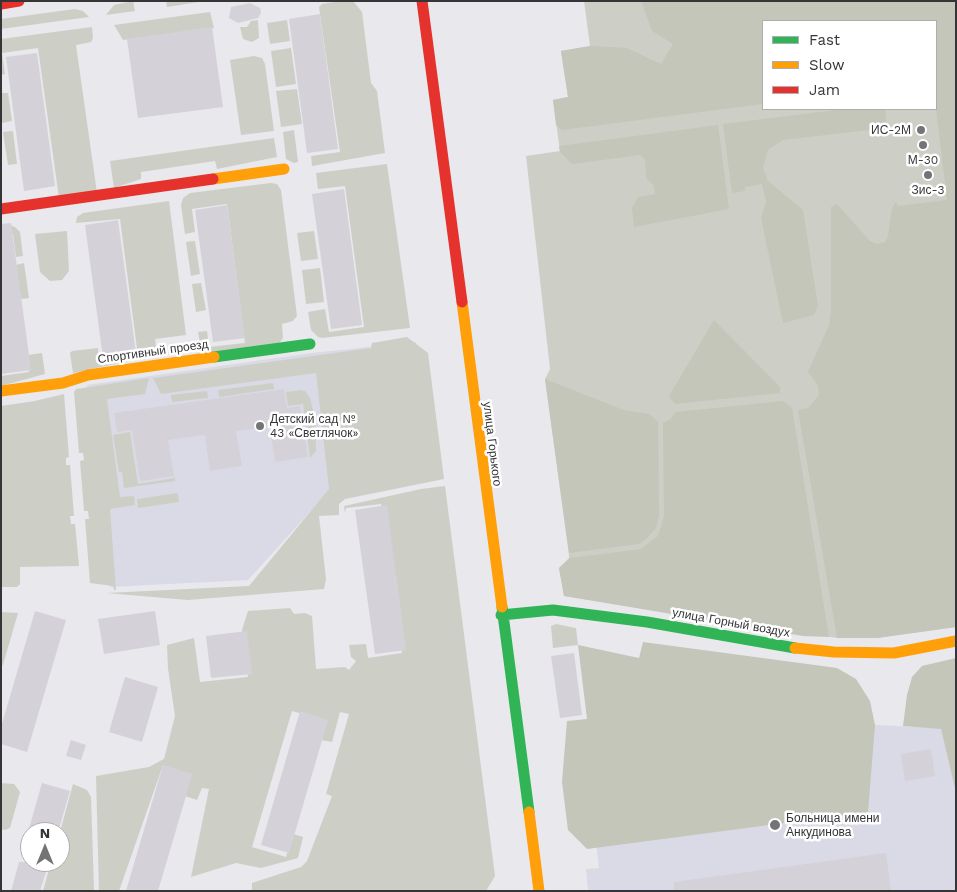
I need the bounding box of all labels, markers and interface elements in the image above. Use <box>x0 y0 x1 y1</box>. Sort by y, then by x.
legend <box>762 20 937 110</box>
text: Fast <box>809 31 840 49</box>
text: Slow <box>809 56 845 74</box>
text: Jam <box>809 81 840 99</box>
place label: ИС-2М <box>871 123 911 137</box>
marker: ИС-2М <box>915 124 927 136</box>
marker: М-30 <box>917 139 929 151</box>
place label: М-30 <box>908 153 938 167</box>
marker: Зис-3 <box>922 169 934 181</box>
place label: Зис-3 <box>912 183 944 197</box>
street label: Спортивный проезд <box>97 337 209 367</box>
street label: улица Горького <box>480 401 504 487</box>
place label: Детский сад № 43 «Светлячок» <box>270 412 358 440</box>
marker: Детский сад № 43 «Светлячок» <box>254 420 266 432</box>
street label: улица Горный воздух <box>671 606 791 640</box>
place label: Больница имени Анкудинова <box>786 811 879 839</box>
marker: Больница имени Анкудинова <box>768 818 782 832</box>
north arrow <box>20 822 70 872</box>
text: N <box>40 825 50 841</box>

